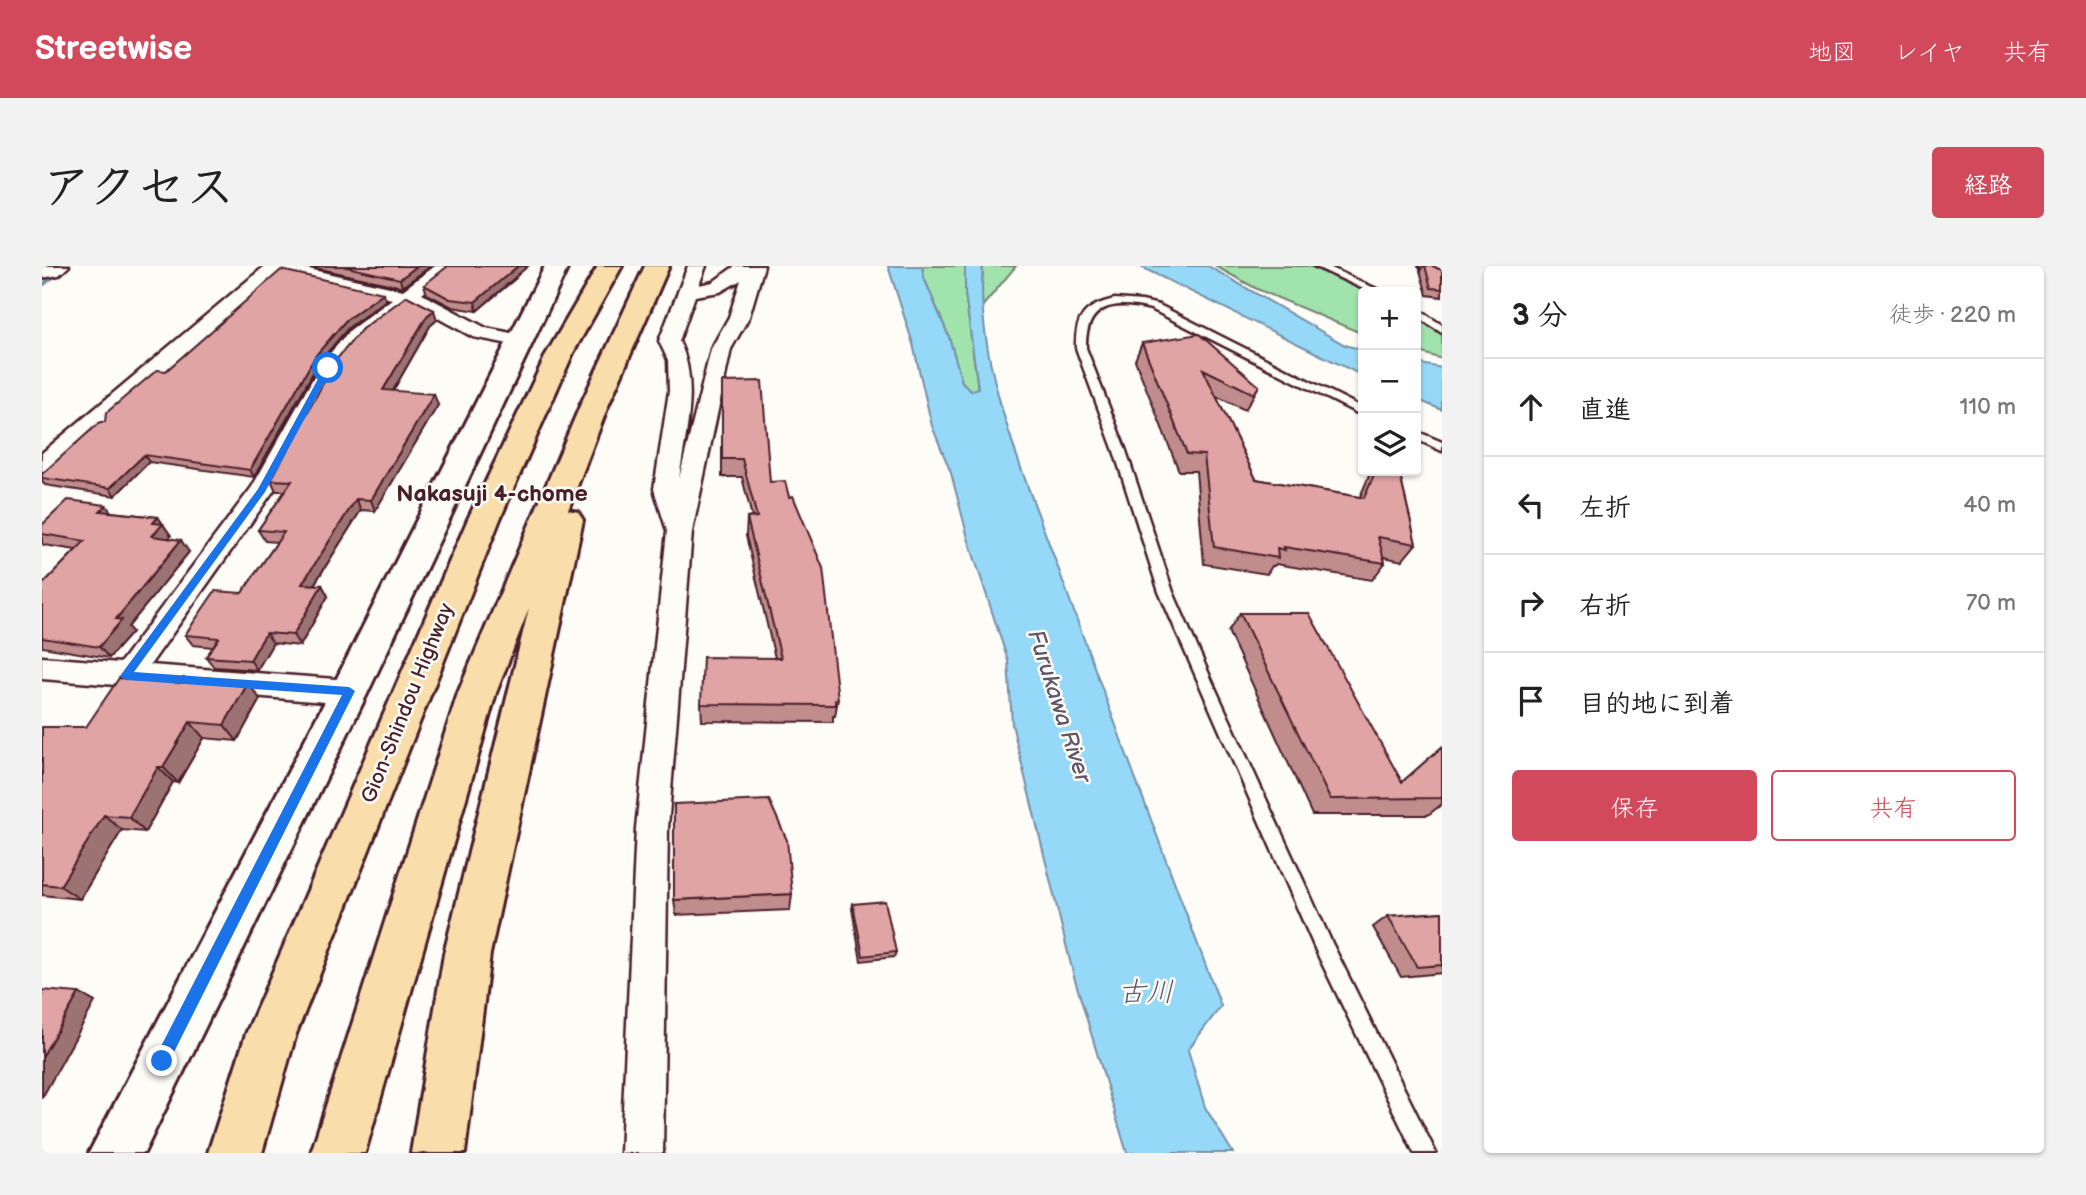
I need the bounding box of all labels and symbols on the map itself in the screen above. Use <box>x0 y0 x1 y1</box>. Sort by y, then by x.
route start <box>312 352 343 383</box>
district label: Nakasuji 4-chome <box>396 480 588 508</box>
street label: Gion-Shindou Highway <box>356 599 459 807</box>
water label: Furukawa River <box>1021 626 1097 788</box>
water label: 古川 <box>1118 976 1174 1009</box>
route end <box>146 1045 177 1076</box>

